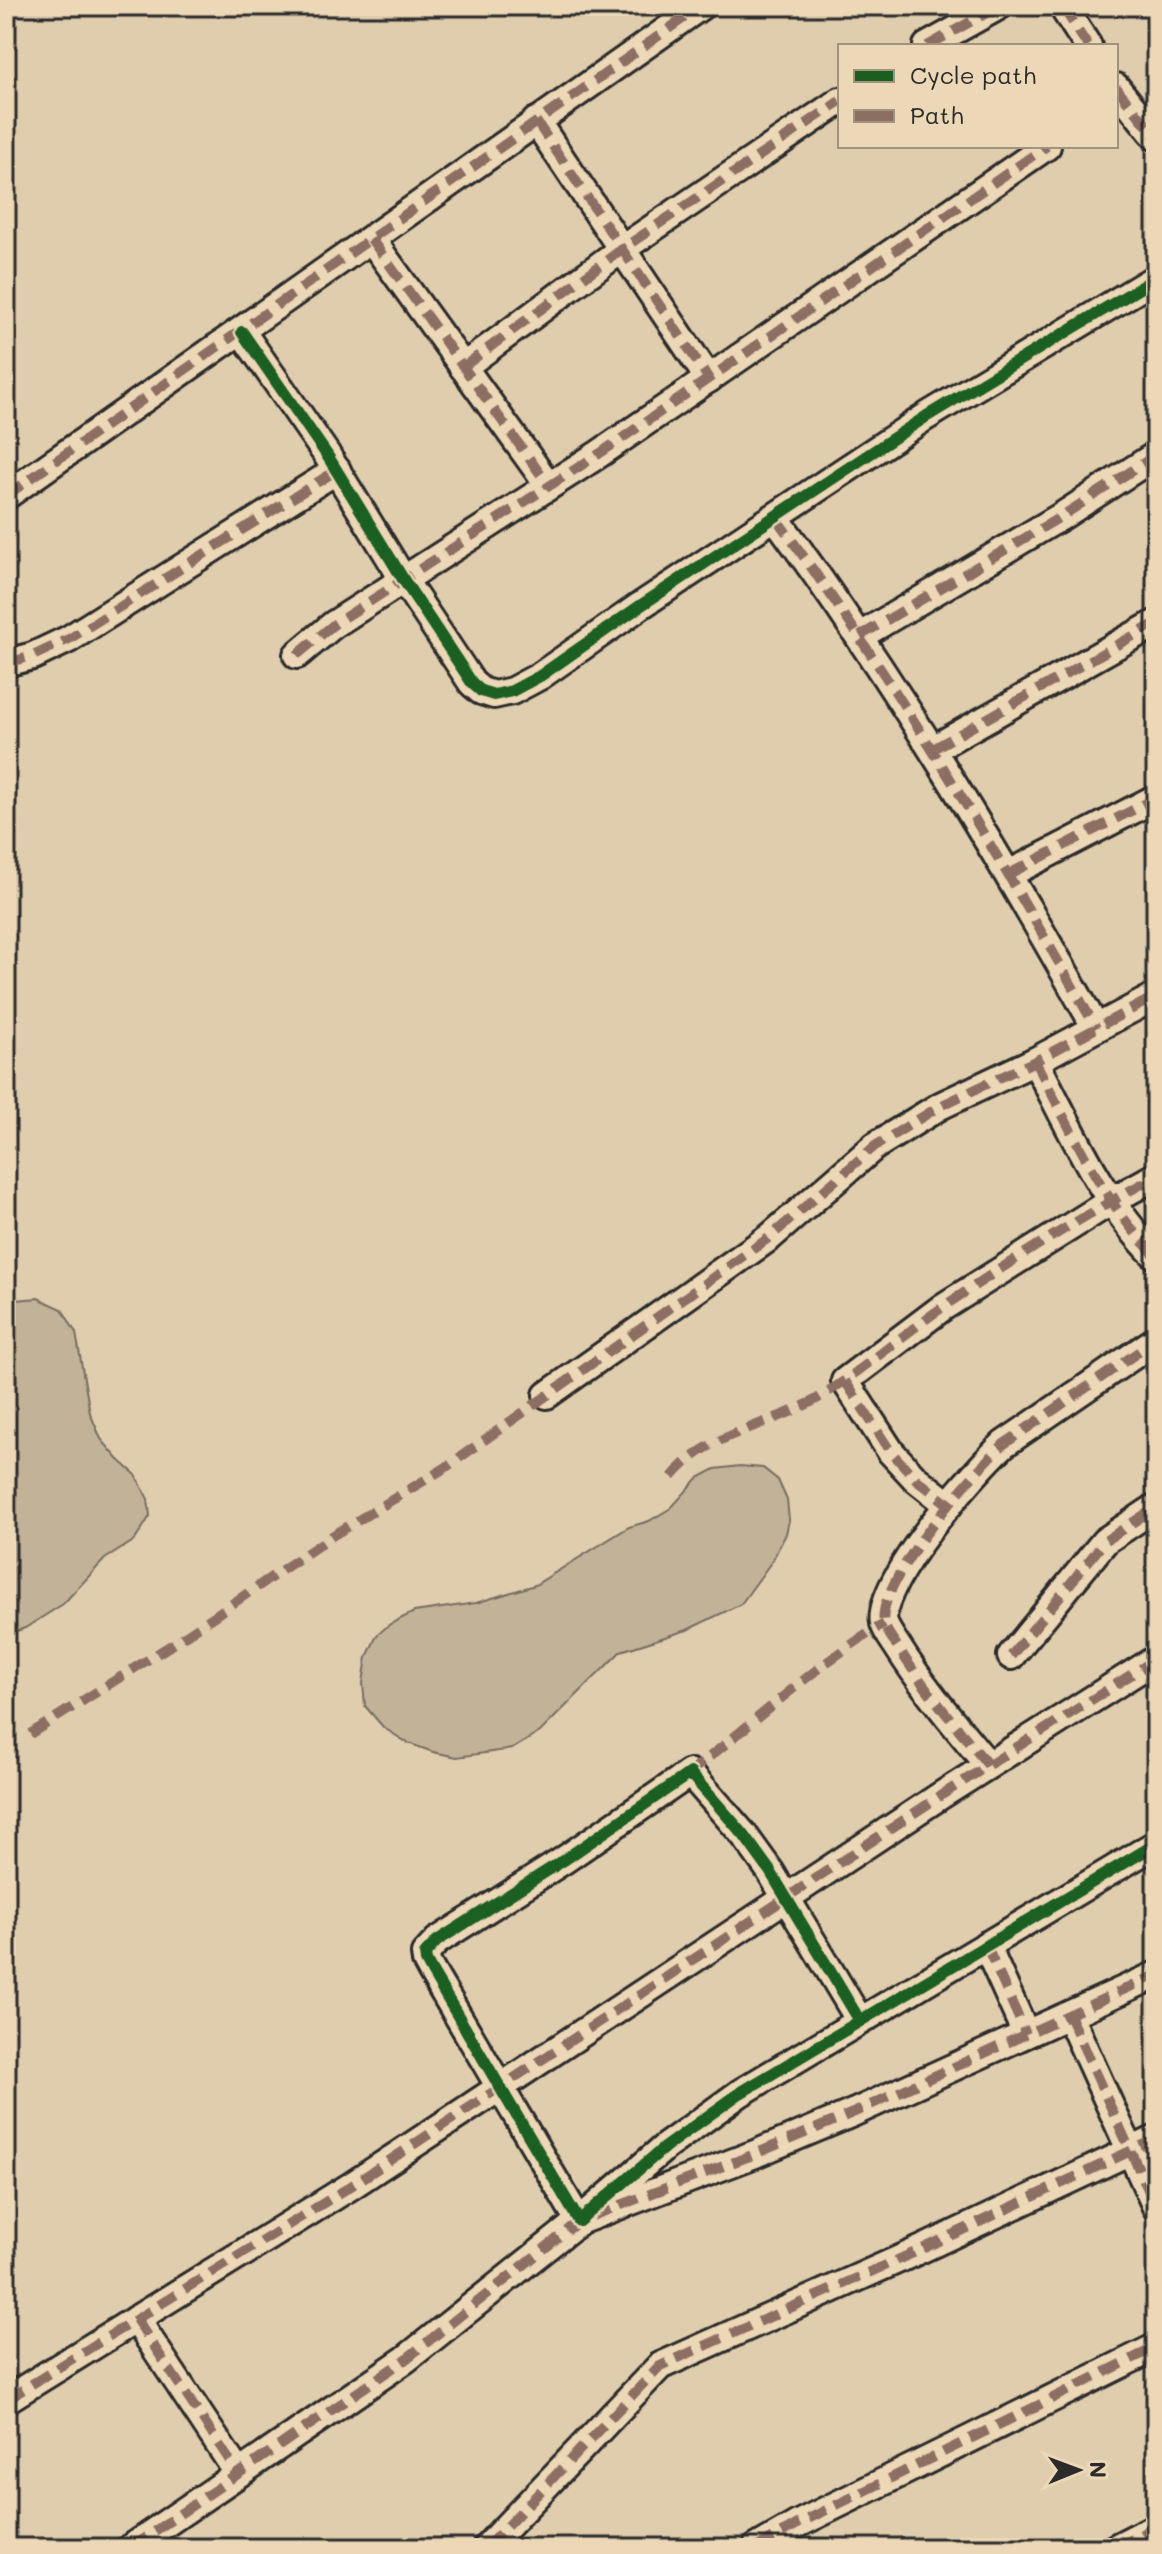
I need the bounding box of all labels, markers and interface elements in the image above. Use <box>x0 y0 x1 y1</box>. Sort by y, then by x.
legend <box>838 44 1118 148</box>
text: Cycle path <box>910 59 1036 90</box>
text: Path <box>910 99 964 130</box>
north arrow <box>1038 2430 1118 2510</box>
text: N <box>1084 2461 1113 2478</box>

